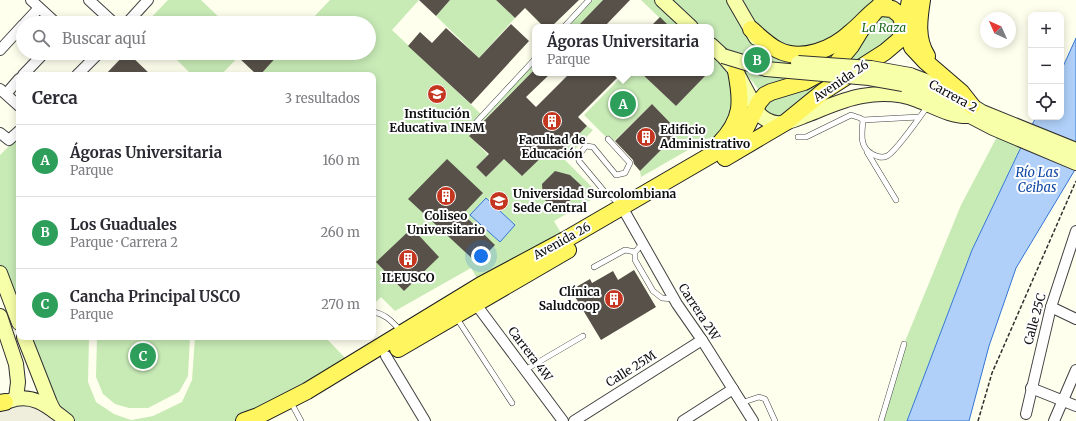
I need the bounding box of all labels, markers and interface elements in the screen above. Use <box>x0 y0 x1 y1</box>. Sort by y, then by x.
north arrow <box>980 12 1016 48</box>
map controls <box>1028 12 1064 120</box>
button: + <box>1028 12 1064 48</box>
search box <box>16 16 376 60</box>
park label: La Raza <box>862 20 906 35</box>
popup <box>532 24 714 76</box>
icon: search <box>30 27 52 49</box>
text: Buscar aquí <box>62 29 146 48</box>
text: Ágoras Universitaria <box>547 32 699 51</box>
pin: B <box>744 45 770 75</box>
button: − <box>1028 48 1064 84</box>
text: Parque <box>547 51 590 68</box>
street label: Avenida 26 <box>810 57 871 105</box>
street label: Carrera 2 <box>926 76 980 115</box>
school or university icon: Institución Educativa INEM <box>426 83 448 105</box>
button: locate <box>1028 84 1064 120</box>
text: Cerca <box>32 87 78 109</box>
pin: A <box>610 89 636 119</box>
text: 3 resultados <box>285 90 360 107</box>
place label: Institución Educativa INEM <box>389 106 486 135</box>
building icon: Facultad de Educación <box>541 110 563 132</box>
place label: Edificio Administrativo <box>659 122 750 151</box>
building icon: Edificio Administrativo <box>635 126 657 148</box>
place label: Facultad de Educación <box>518 132 586 161</box>
text: Ágoras Universitaria <box>70 143 222 162</box>
text: A <box>40 152 50 169</box>
text: 160 m <box>322 152 360 169</box>
text: Parque <box>70 162 113 179</box>
water label: Río Las Ceibas <box>1015 164 1059 196</box>
building icon: Coliseo Universitario <box>435 185 457 207</box>
place label: Universidad Surcolombiana Sede Central <box>513 186 677 215</box>
school or university icon: Universidad Surcolombiana Sede Central <box>488 190 510 212</box>
place label: Coliseo Universitario <box>407 208 485 237</box>
text: Los Guaduales <box>70 215 177 234</box>
street label: Avenida 26 <box>530 219 593 263</box>
text: B <box>40 224 50 241</box>
text: 260 m <box>320 224 360 241</box>
text: Parque · Carrera 2 <box>70 234 178 251</box>
your location <box>471 246 491 266</box>
building icon: ILEUSCO <box>397 248 419 270</box>
place label: ILEUSCO <box>382 270 435 285</box>
street label: Carrera 2W <box>676 281 724 344</box>
place label: Clínica Saludcoop <box>539 284 600 313</box>
text: Cancha Principal USCO <box>70 287 240 306</box>
building icon: Clínica Saludcoop <box>603 288 625 310</box>
street label: Calle 25C <box>1020 291 1049 346</box>
text: C <box>41 296 49 313</box>
text: 270 m <box>321 296 360 313</box>
text: Parque <box>70 306 113 323</box>
street label: Carrera 4W <box>505 324 556 385</box>
pin: C <box>130 341 156 371</box>
street label: Calle 25M <box>603 347 659 390</box>

